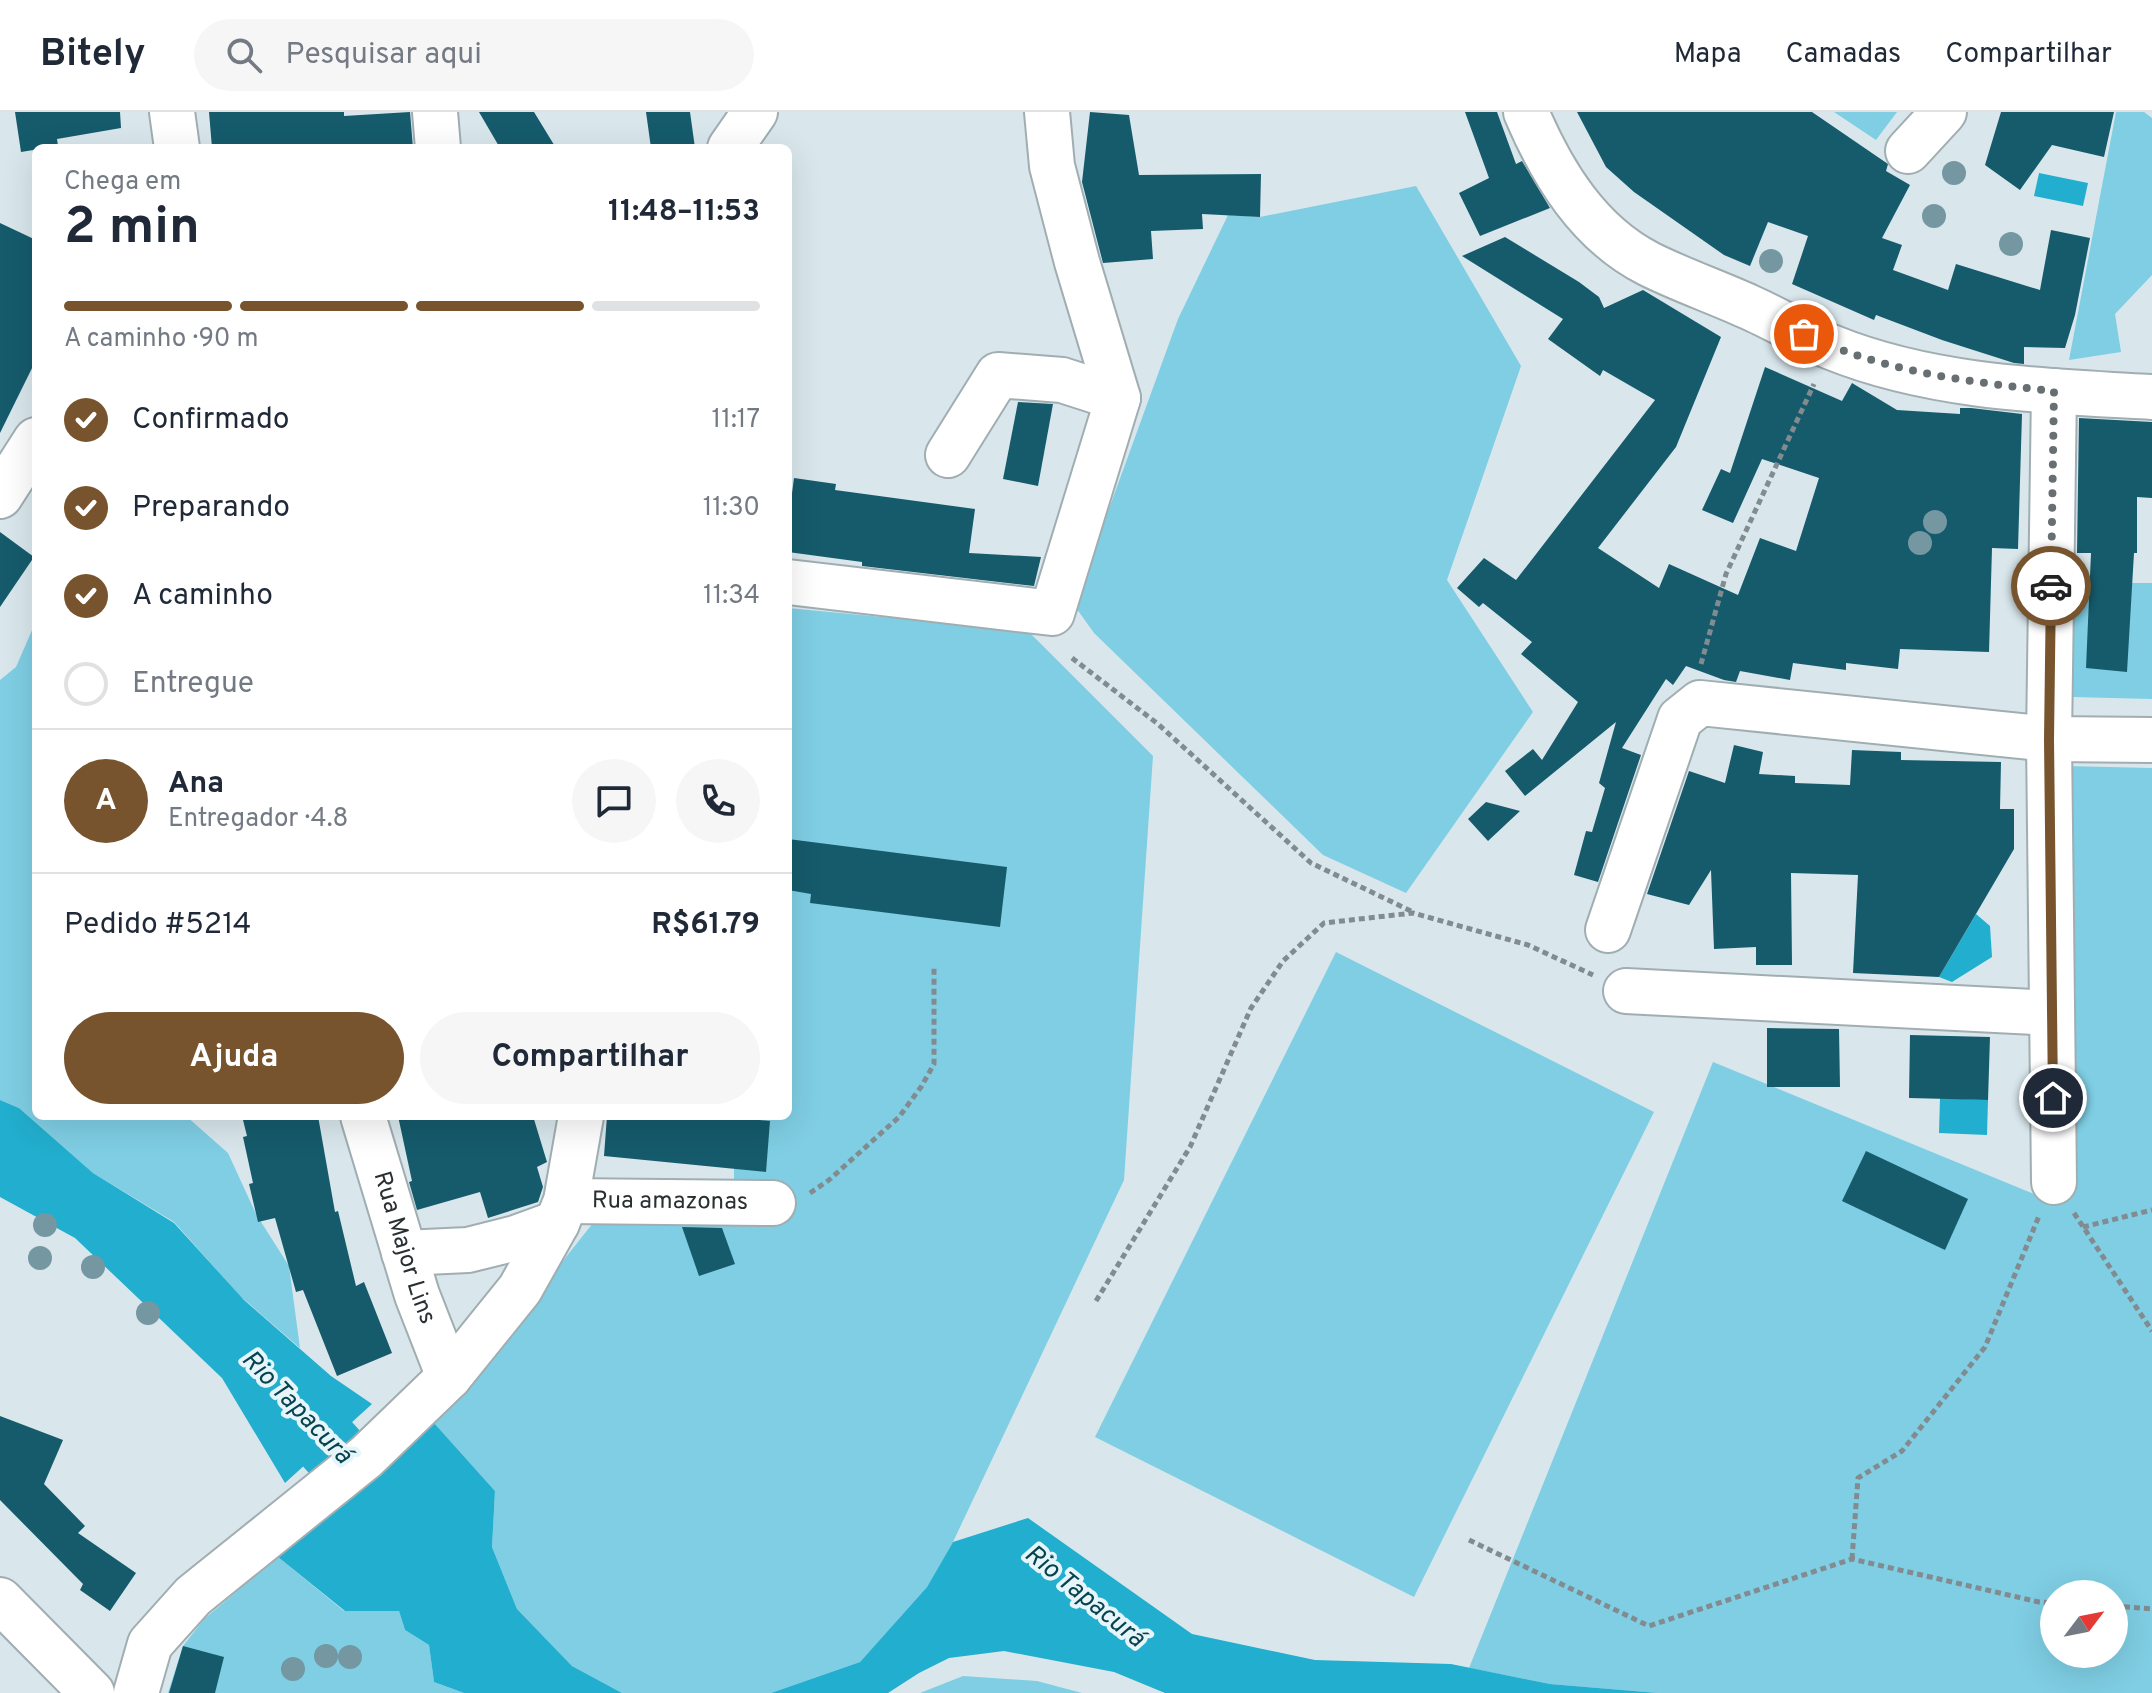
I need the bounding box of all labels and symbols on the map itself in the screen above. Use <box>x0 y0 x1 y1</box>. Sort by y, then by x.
pin <box>1770 300 1838 368</box>
courier <box>2011 546 2091 626</box>
pin <box>2019 1064 2087 1132</box>
street label: Rua Major Lins <box>366 1168 442 1329</box>
street label: Rua amazonas <box>592 1186 748 1218</box>
water label: Rio Tapacurá <box>233 1344 360 1474</box>
water label: Rio Tapacurá <box>1017 1538 1153 1657</box>
north arrow <box>2040 1580 2128 1668</box>

